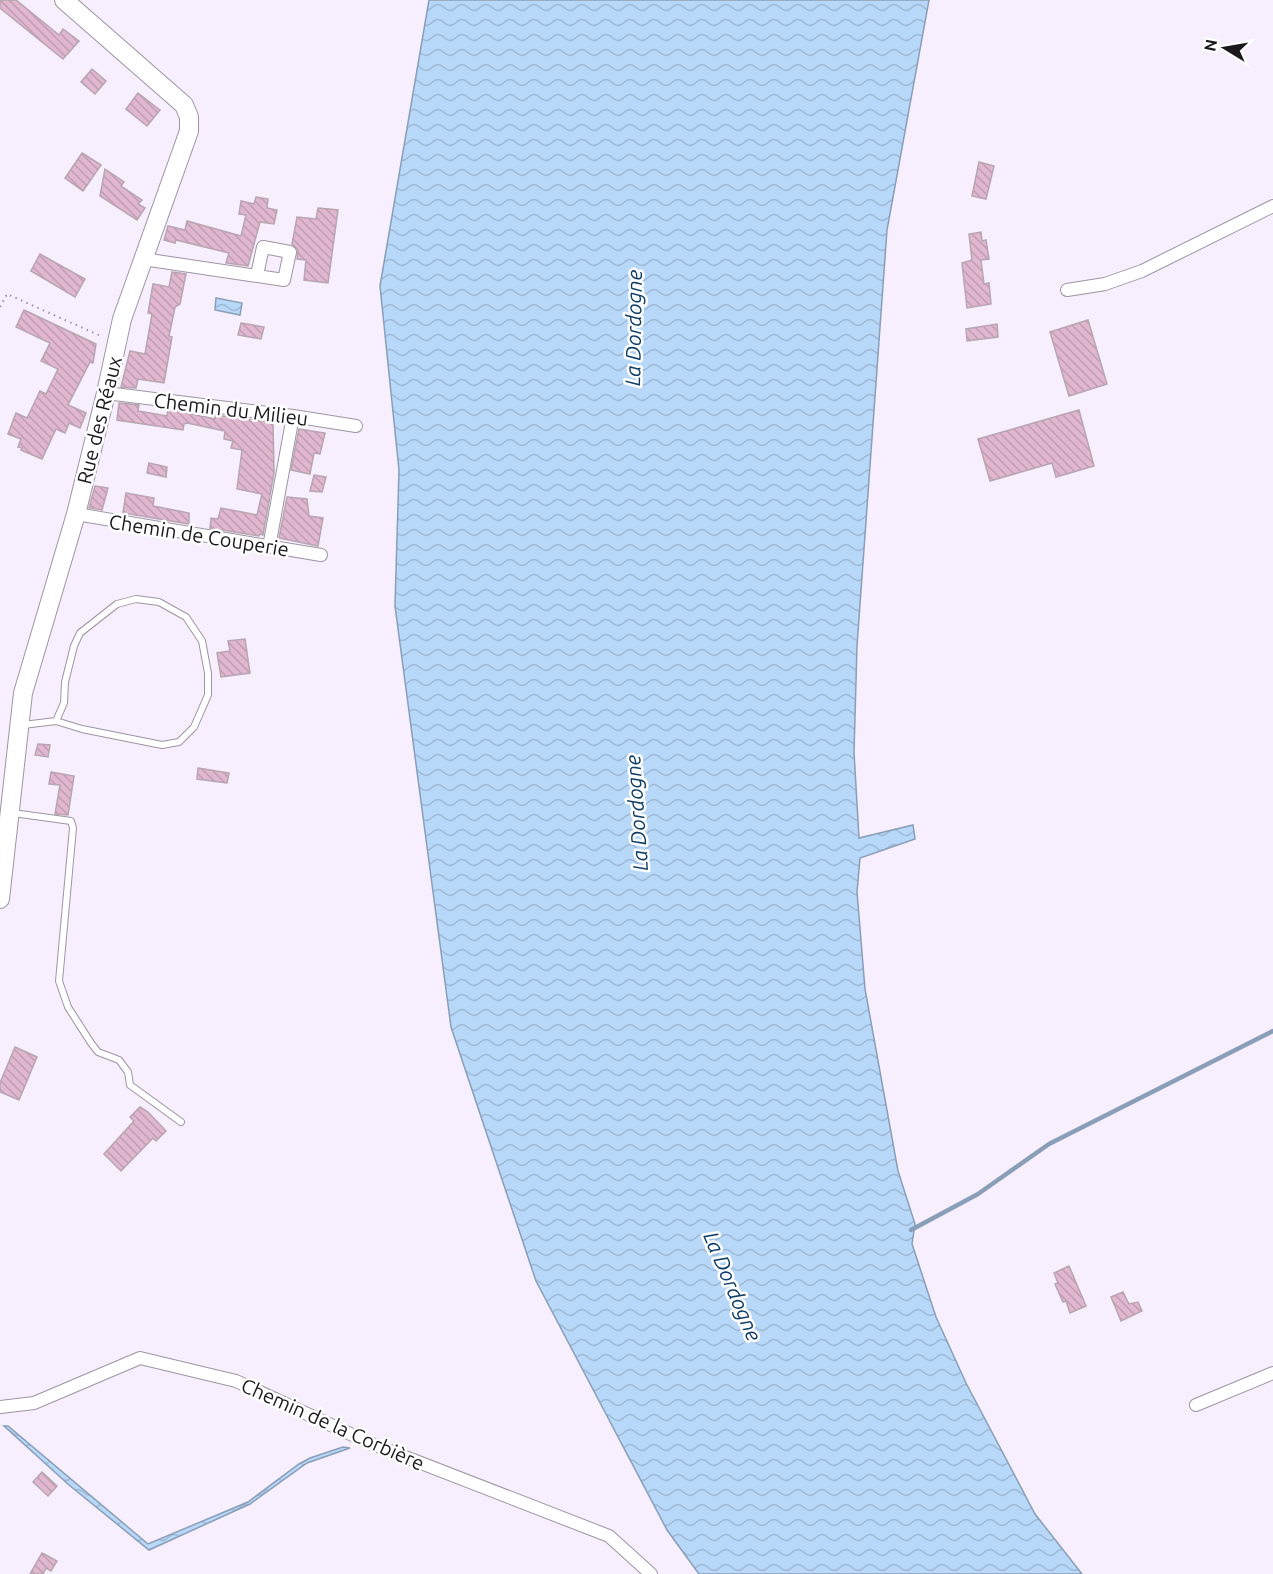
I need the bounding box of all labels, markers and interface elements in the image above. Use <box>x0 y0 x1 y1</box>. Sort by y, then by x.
north arrow <box>1195 18 1255 78</box>
text: N <box>1200 38 1220 53</box>
water label: La Dordogne <box>620 269 646 386</box>
street label: Rue des Réaux <box>72 354 126 486</box>
street label: Chemin du Milieu <box>153 388 309 430</box>
street label: Chemin de Couperie <box>107 509 291 561</box>
water label: La Dordogne <box>620 754 652 872</box>
water label: La Dordogne <box>699 1228 767 1345</box>
street label: Chemin de la Corbière <box>238 1373 428 1475</box>

